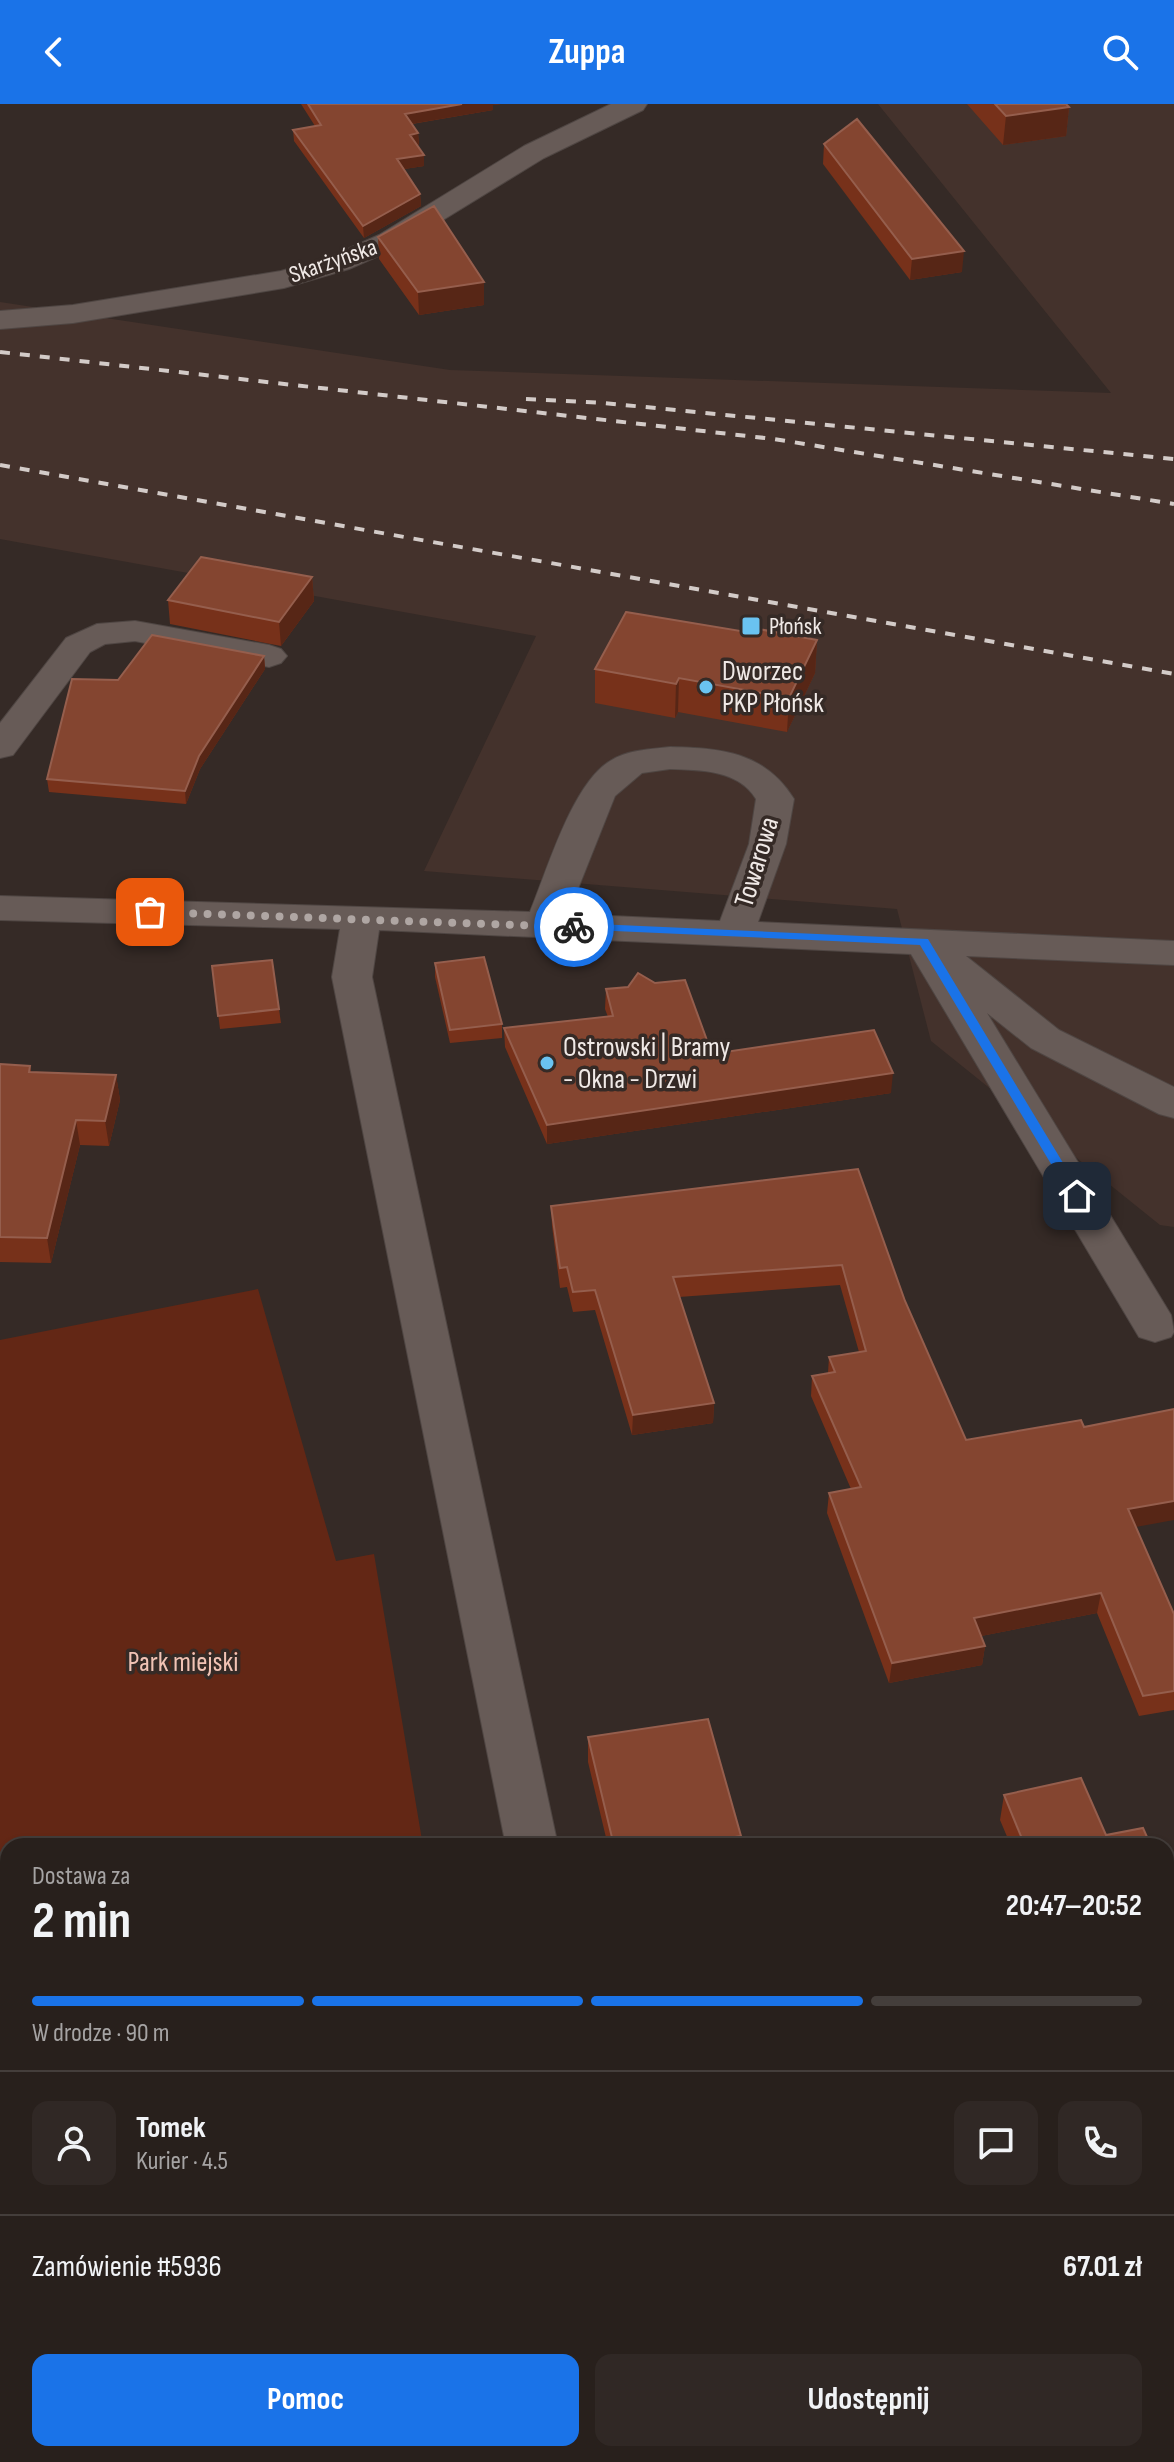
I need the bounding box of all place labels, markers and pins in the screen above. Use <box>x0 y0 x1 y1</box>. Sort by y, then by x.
place label: Płońsk <box>769 612 822 641</box>
marker: Płońsk <box>740 615 762 637</box>
place label: Dworzec PKP Płońsk <box>722 655 824 720</box>
marker: Dworzec PKP Płońsk <box>697 678 715 696</box>
pin <box>116 878 184 946</box>
place label: Ostrowski | Bramy - Okna - Drzwi <box>563 1031 731 1096</box>
marker: Ostrowski | Bramy - Okna - Drzwi <box>538 1054 556 1072</box>
pin <box>1043 1162 1111 1230</box>

